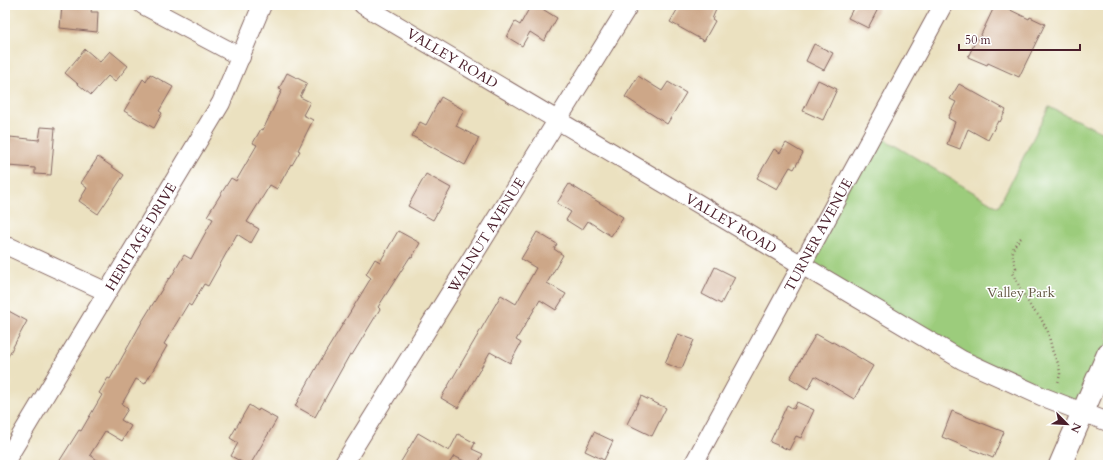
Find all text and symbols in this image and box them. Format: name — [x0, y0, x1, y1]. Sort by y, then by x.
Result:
street label: VALLEY ROAD — [403, 24, 502, 93]
scale bar — [959, 26, 1080, 52]
text: 50 m — [965, 32, 992, 48]
street label: WALNUT AVENUE — [443, 173, 529, 297]
street label: TURNER AVENUE — [780, 174, 857, 295]
street label: HERITAGE DRIVE — [101, 179, 181, 294]
street label: VALLEY ROAD — [682, 189, 780, 258]
park label: Valley Park — [987, 283, 1055, 302]
north arrow — [1047, 404, 1087, 444]
text: N — [1067, 420, 1084, 436]

